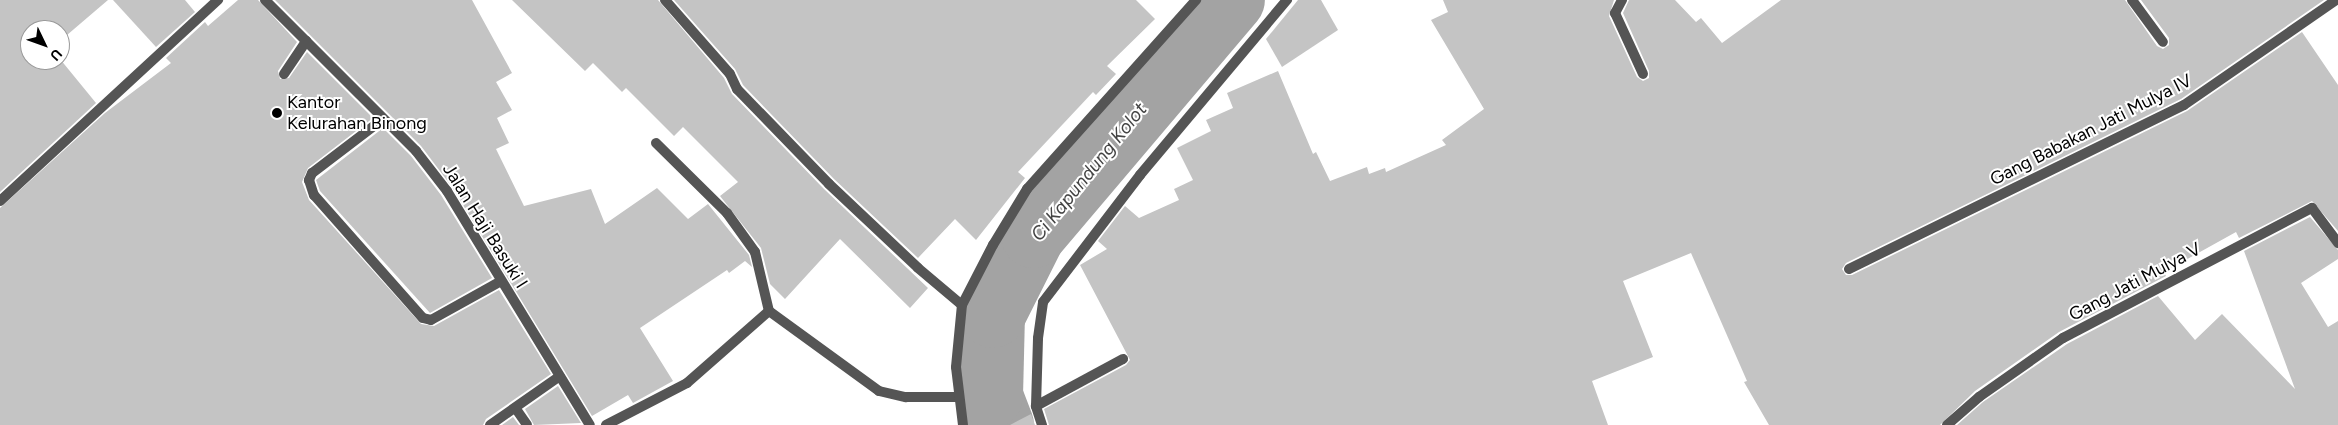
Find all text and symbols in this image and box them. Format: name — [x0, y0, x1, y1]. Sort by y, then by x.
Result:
north arrow — [20, 20, 70, 70]
text: U — [46, 45, 65, 64]
street label: Gang Babakan Jati Mulya IV — [1987, 70, 2195, 190]
place label: Kantor Kelurahan Binong — [287, 92, 427, 134]
water label: Ci Kapundung Kolot — [1026, 98, 1152, 246]
marker: Kantor Kelurahan Binong — [271, 107, 283, 119]
street label: Jalan Haji Basuki I — [438, 160, 532, 292]
street label: Gang Jati Mulya V — [2065, 238, 2205, 326]

